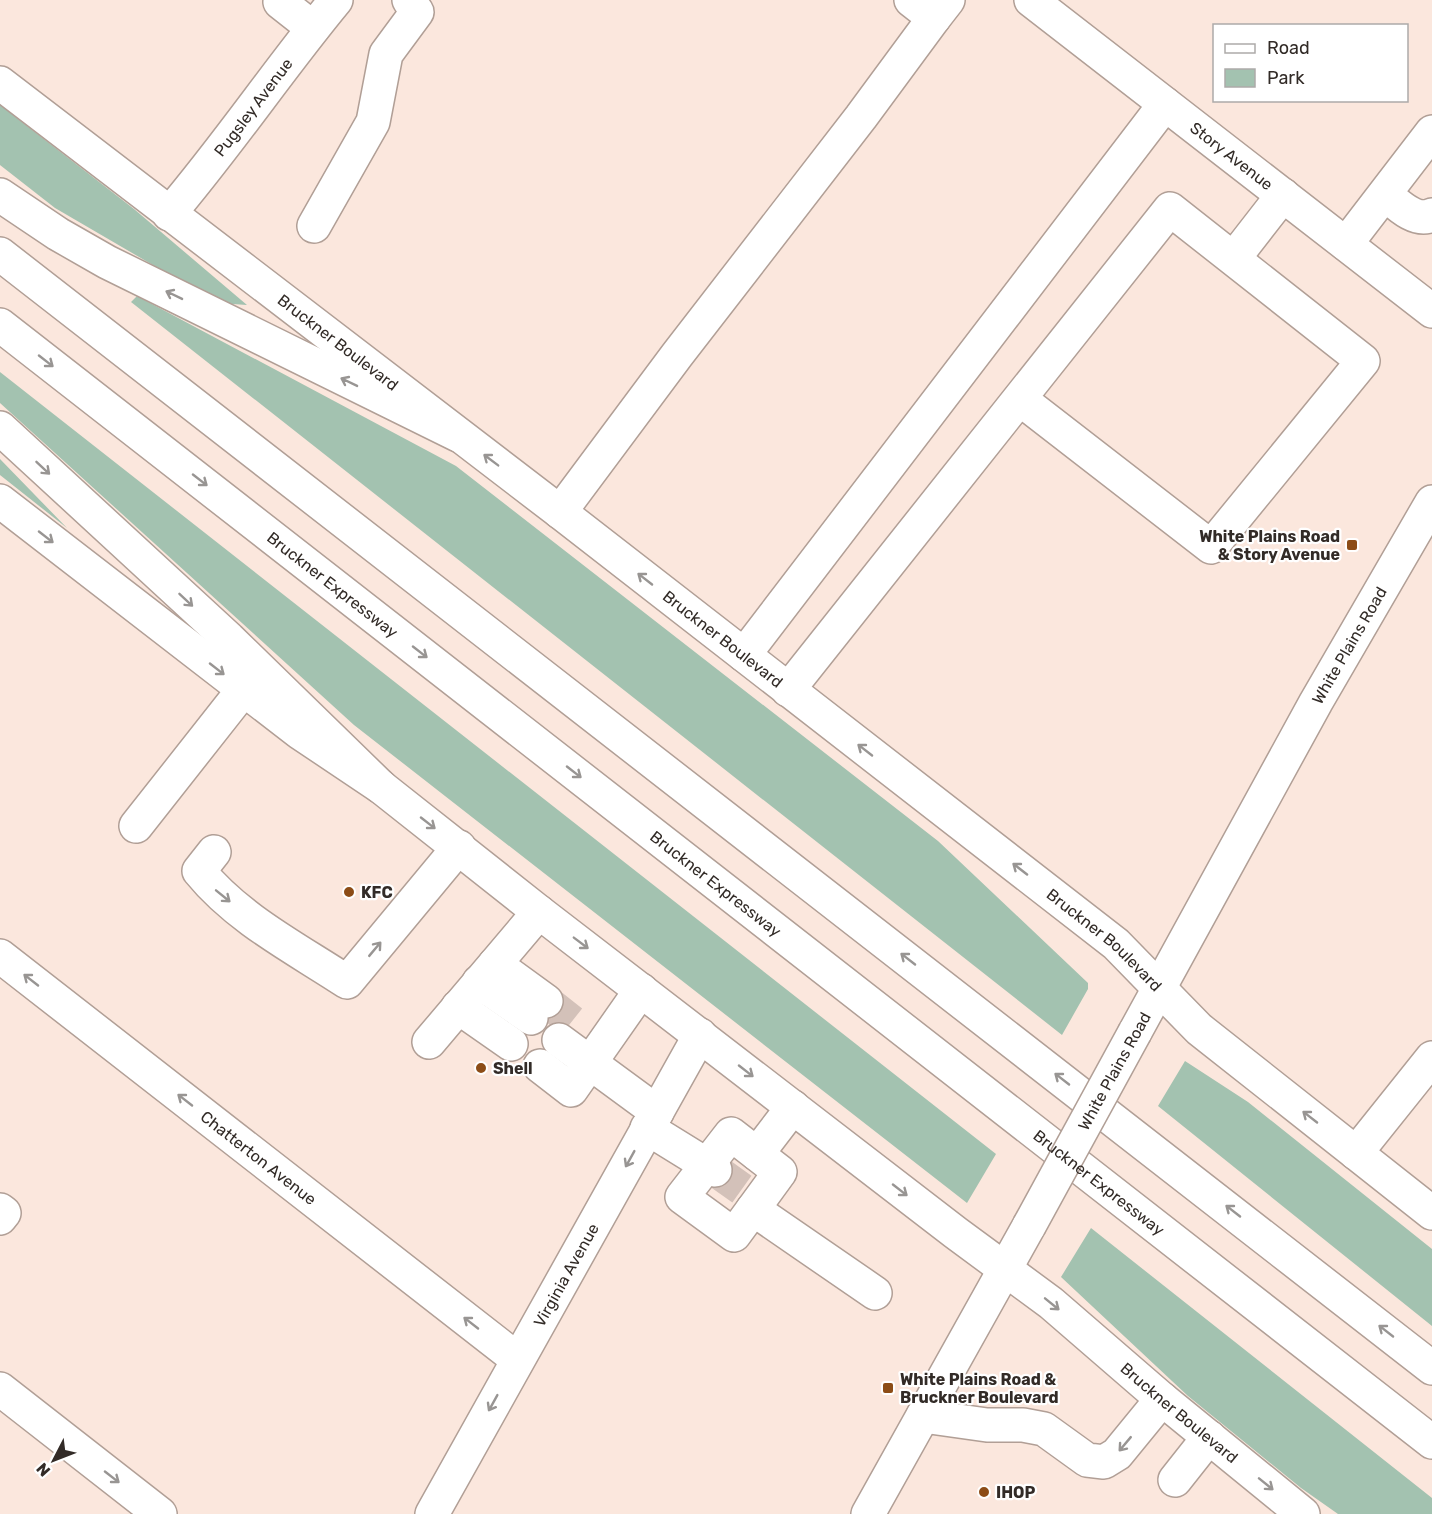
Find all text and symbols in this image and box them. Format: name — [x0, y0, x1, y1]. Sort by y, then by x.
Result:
legend — [1213, 24, 1408, 102]
text: Road — [1267, 37, 1310, 59]
street label: Pugsley Avenue — [210, 54, 297, 160]
text: Park — [1267, 67, 1305, 89]
street label: Story Avenue — [1186, 118, 1277, 194]
one-way arrow — [165, 289, 183, 301]
street label: Bruckner Boulevard — [274, 290, 402, 395]
one-way arrow — [38, 354, 54, 367]
one-way arrow — [340, 375, 358, 387]
one-way arrow — [483, 454, 499, 466]
one-way arrow — [35, 460, 50, 474]
one-way arrow — [192, 474, 208, 487]
place label: White Plains Road & Story Avenue — [1199, 527, 1340, 564]
street label: Bruckner Expressway — [263, 528, 402, 642]
one-way arrow — [38, 531, 54, 543]
marker: White Plains Road & Story Avenue — [1345, 538, 1359, 552]
one-way arrow — [638, 572, 654, 585]
street label: White Plains Road — [1308, 584, 1391, 707]
street label: Bruckner Boulevard — [659, 587, 787, 692]
one-way arrow — [179, 593, 194, 607]
one-way arrow — [412, 645, 428, 658]
one-way arrow — [209, 663, 225, 675]
one-way arrow — [858, 744, 874, 757]
one-way arrow — [566, 765, 582, 778]
one-way arrow — [419, 816, 435, 829]
street label: Bruckner Expressway — [646, 827, 785, 941]
one-way arrow — [1012, 863, 1028, 876]
place label: KFC — [361, 883, 393, 902]
marker: KFC — [342, 885, 356, 899]
street label: Bruckner Boulevard — [1043, 885, 1166, 995]
one-way arrow — [214, 890, 230, 903]
one-way arrow — [572, 937, 588, 950]
one-way arrow — [368, 942, 382, 957]
one-way arrow — [900, 953, 916, 966]
one-way arrow — [23, 974, 39, 987]
street label: White Plains Road — [1074, 1009, 1155, 1134]
place label: Shell — [493, 1059, 533, 1078]
marker: Shell — [474, 1061, 488, 1075]
one-way arrow — [738, 1065, 754, 1078]
one-way arrow — [1054, 1072, 1070, 1085]
one-way arrow — [177, 1094, 193, 1107]
street label: Chatterton Avenue — [197, 1107, 320, 1209]
one-way arrow — [1303, 1110, 1319, 1123]
street label: Bruckner Expressway — [1030, 1126, 1168, 1240]
one-way arrow — [624, 1150, 635, 1168]
one-way arrow — [892, 1184, 908, 1197]
one-way arrow — [1225, 1205, 1241, 1218]
street label: Virginia Avenue — [530, 1220, 603, 1330]
one-way arrow — [1044, 1298, 1060, 1311]
one-way arrow — [464, 1317, 480, 1330]
one-way arrow — [1378, 1325, 1394, 1338]
street label: Bruckner Boulevard — [1117, 1359, 1242, 1467]
place label: White Plains Road & Bruckner Boulevard — [900, 1370, 1059, 1407]
marker: White Plains Road & Bruckner Boulevard — [881, 1381, 895, 1395]
one-way arrow — [487, 1394, 499, 1411]
north arrow — [24, 1430, 84, 1490]
one-way arrow — [1118, 1436, 1132, 1451]
text: N — [32, 1459, 54, 1480]
one-way arrow — [104, 1470, 120, 1483]
one-way arrow — [1258, 1477, 1274, 1490]
place label: IHOP — [996, 1483, 1035, 1502]
marker: IHOP — [977, 1485, 991, 1499]

